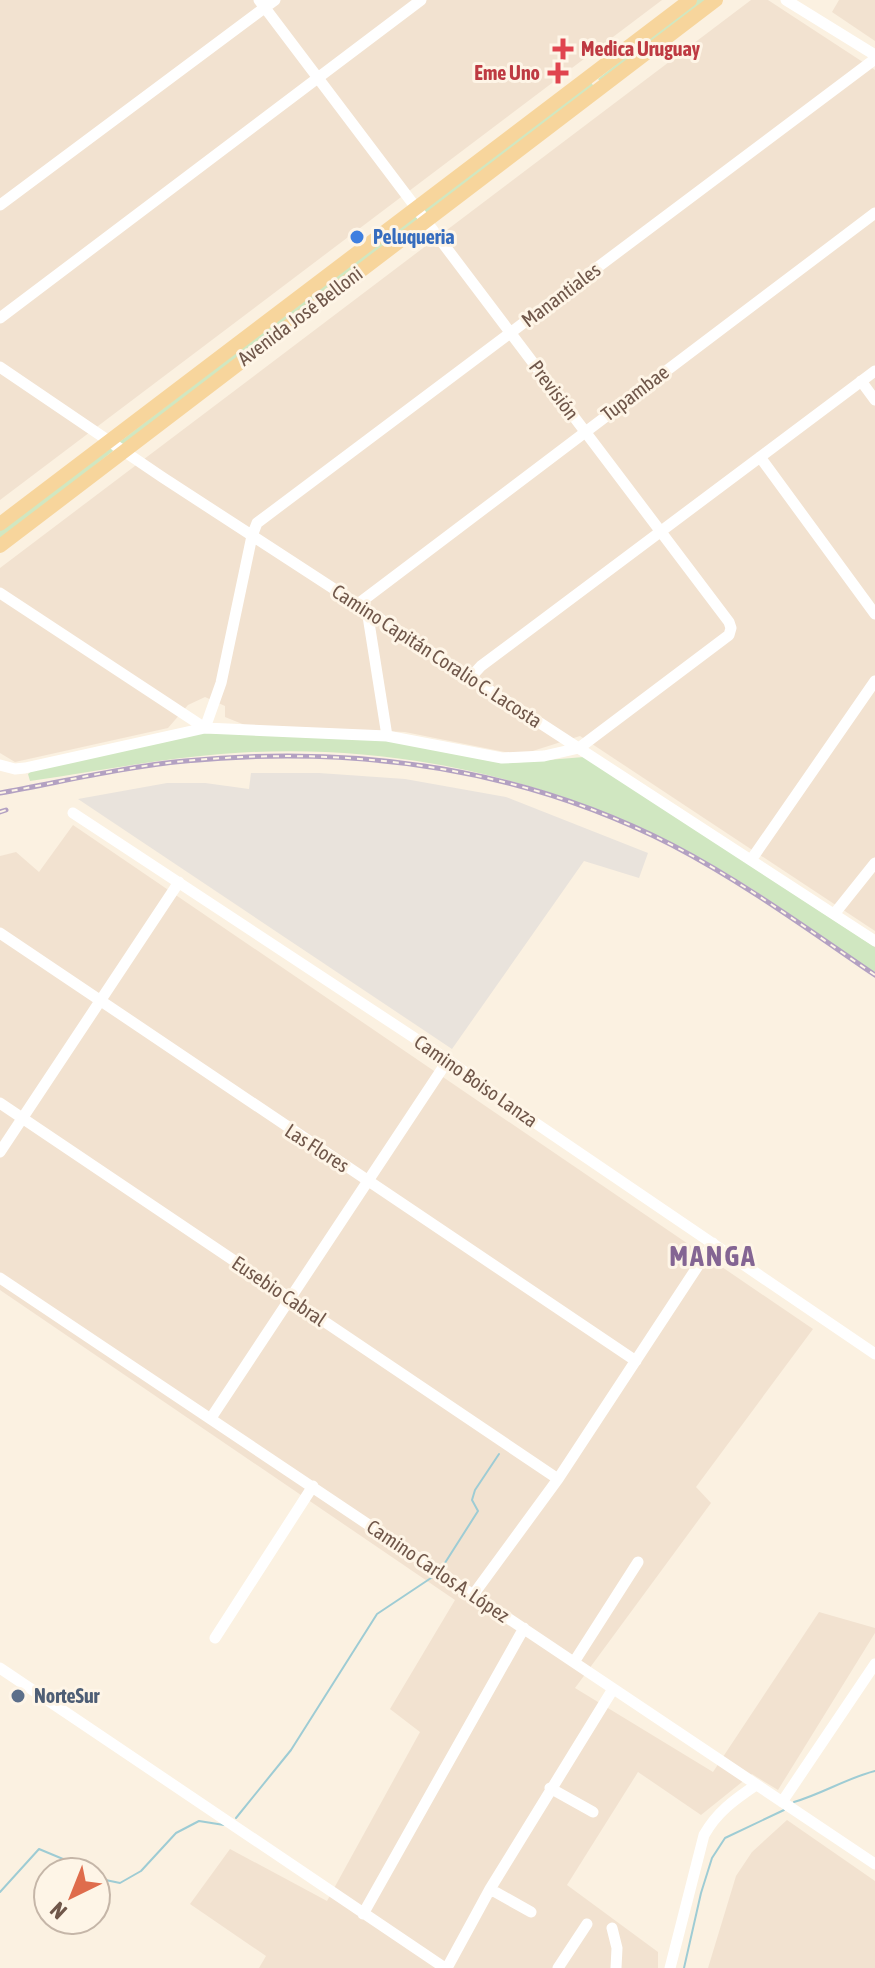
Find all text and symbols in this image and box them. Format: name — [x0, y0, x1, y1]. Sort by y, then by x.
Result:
place label: Medica Uruguay — [581, 37, 701, 60]
marker: Medica Uruguay — [552, 38, 574, 60]
place label: Eme Uno — [474, 61, 540, 84]
marker: Eme Uno — [547, 62, 569, 84]
place label: Peluqueria — [373, 225, 455, 248]
marker: Peluqueria — [348, 228, 366, 246]
street label: Manantiales — [517, 258, 604, 332]
street label: Avenida José Belloni — [233, 261, 367, 370]
street label: Previsión — [525, 356, 584, 424]
street label: Tupambae — [596, 360, 673, 425]
street label: Camino Capitán Coralio C. Lacosta — [328, 579, 546, 732]
street label: Camino Boiso Lanza — [410, 1030, 542, 1132]
street label: Las Flores — [281, 1118, 353, 1177]
district label: MANGA — [669, 1240, 757, 1272]
street label: Eusebio Cabral — [228, 1251, 331, 1331]
street label: Camino Carlos A. López — [363, 1514, 514, 1627]
place label: NorteSur — [34, 1684, 101, 1707]
marker: NorteSur — [9, 1687, 27, 1705]
north arrow — [32, 1856, 112, 1936]
text: N — [45, 1897, 72, 1925]

